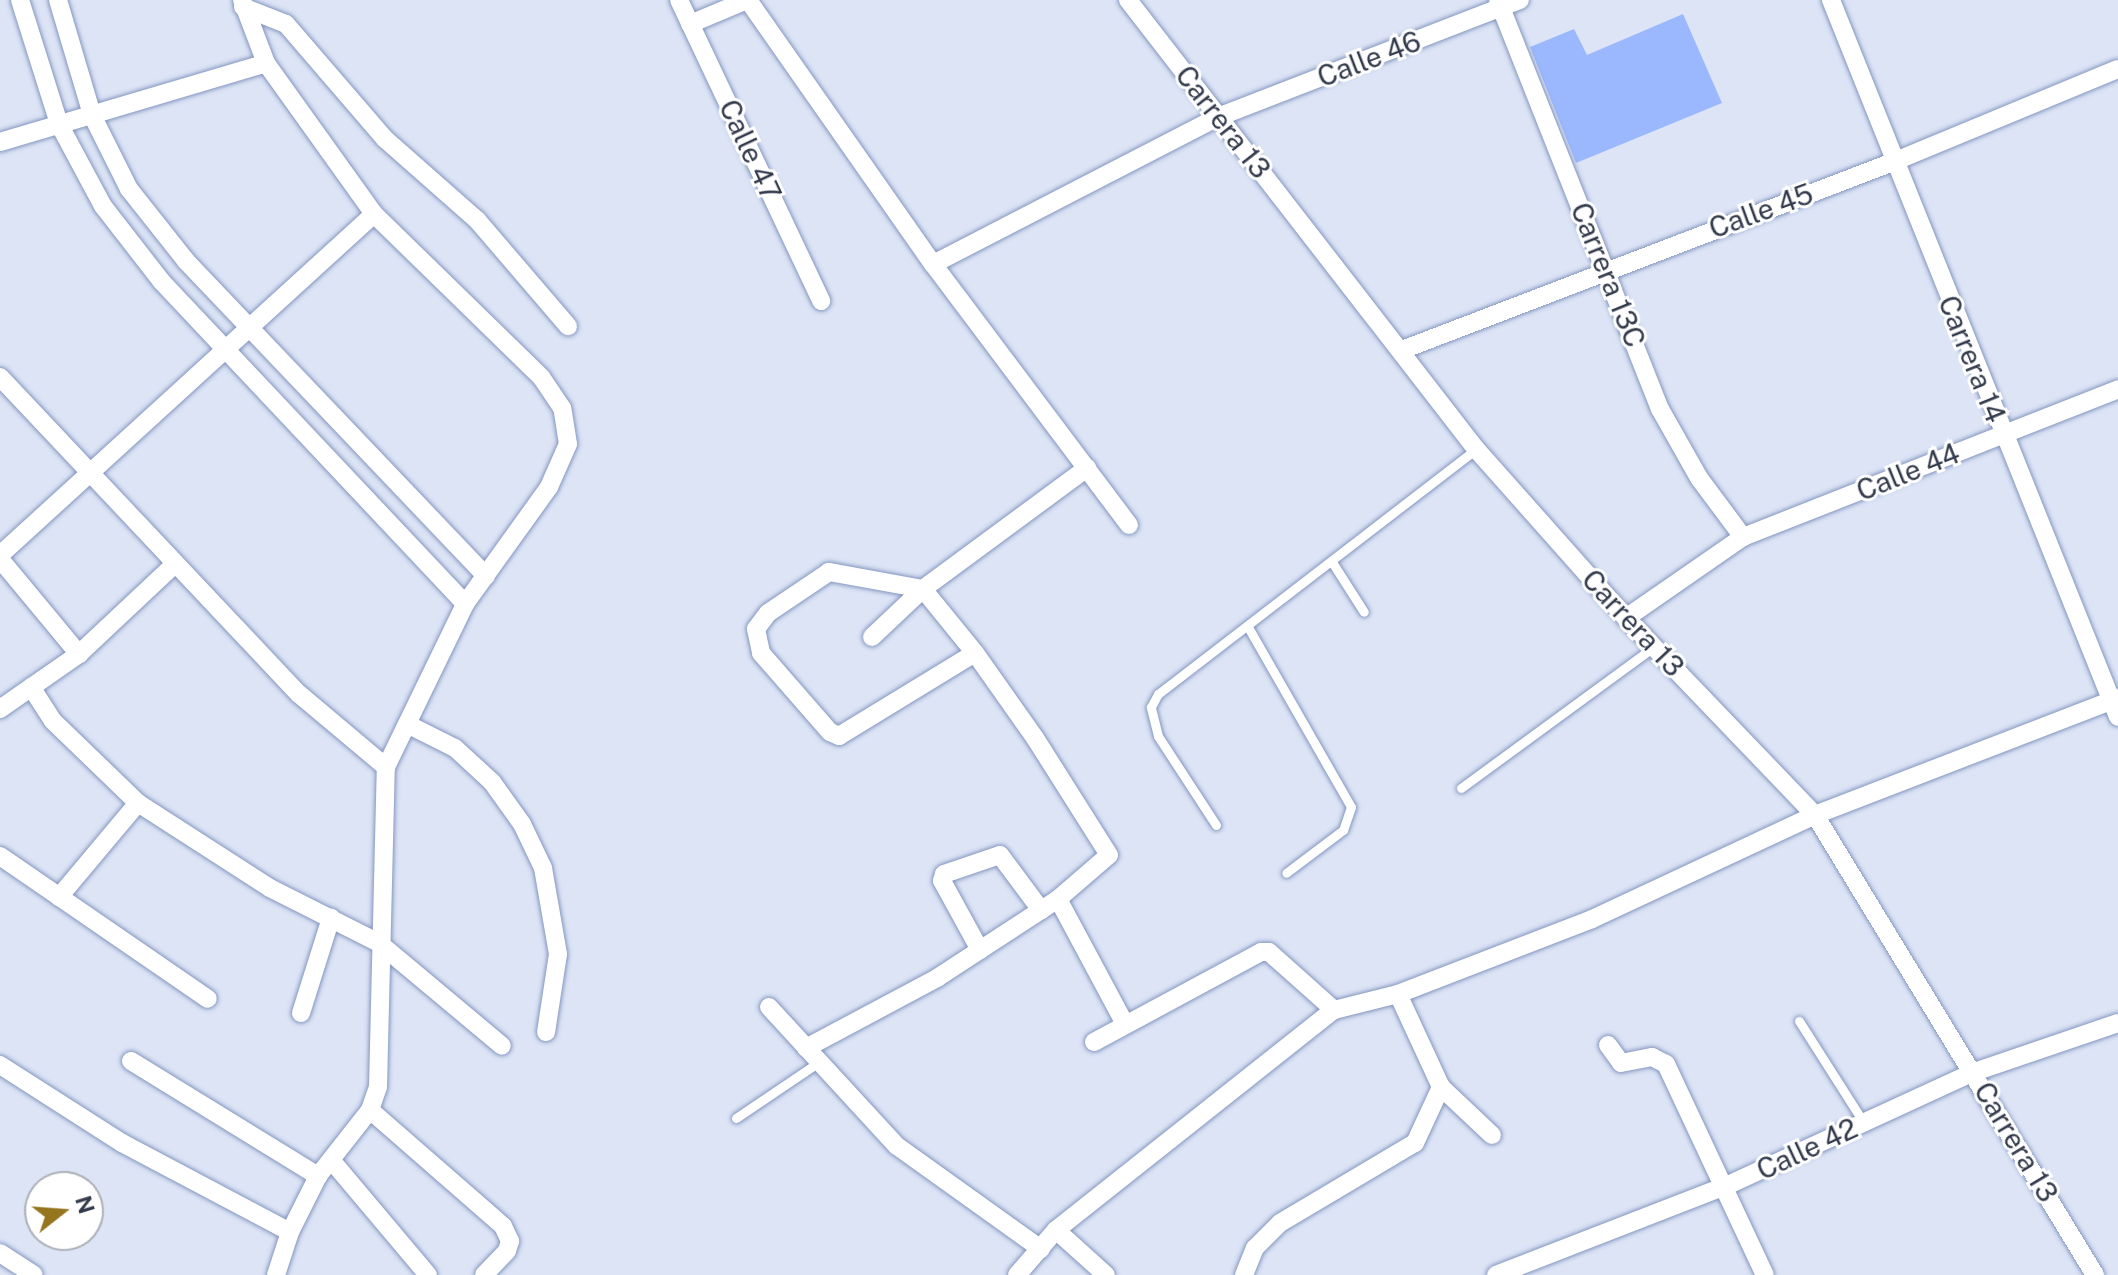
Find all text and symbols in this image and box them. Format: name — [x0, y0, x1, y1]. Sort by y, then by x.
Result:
street label: Calle 46 — [1313, 24, 1425, 94]
street label: Carrera 13 — [1169, 59, 1277, 185]
street label: Calle 47 — [712, 94, 788, 206]
street label: Calle 45 — [1704, 177, 1818, 245]
street label: Carrera 13C — [1564, 198, 1652, 352]
street label: Carrera 14 — [1931, 291, 2013, 427]
street label: Calle 44 — [1852, 436, 1964, 508]
street label: Carrera 13 — [1575, 563, 1691, 683]
street label: Carrera 13 — [1967, 1076, 2065, 1208]
street label: Calle 42 — [1751, 1111, 1863, 1187]
north arrow — [24, 1171, 104, 1251]
text: N — [70, 1193, 100, 1217]

